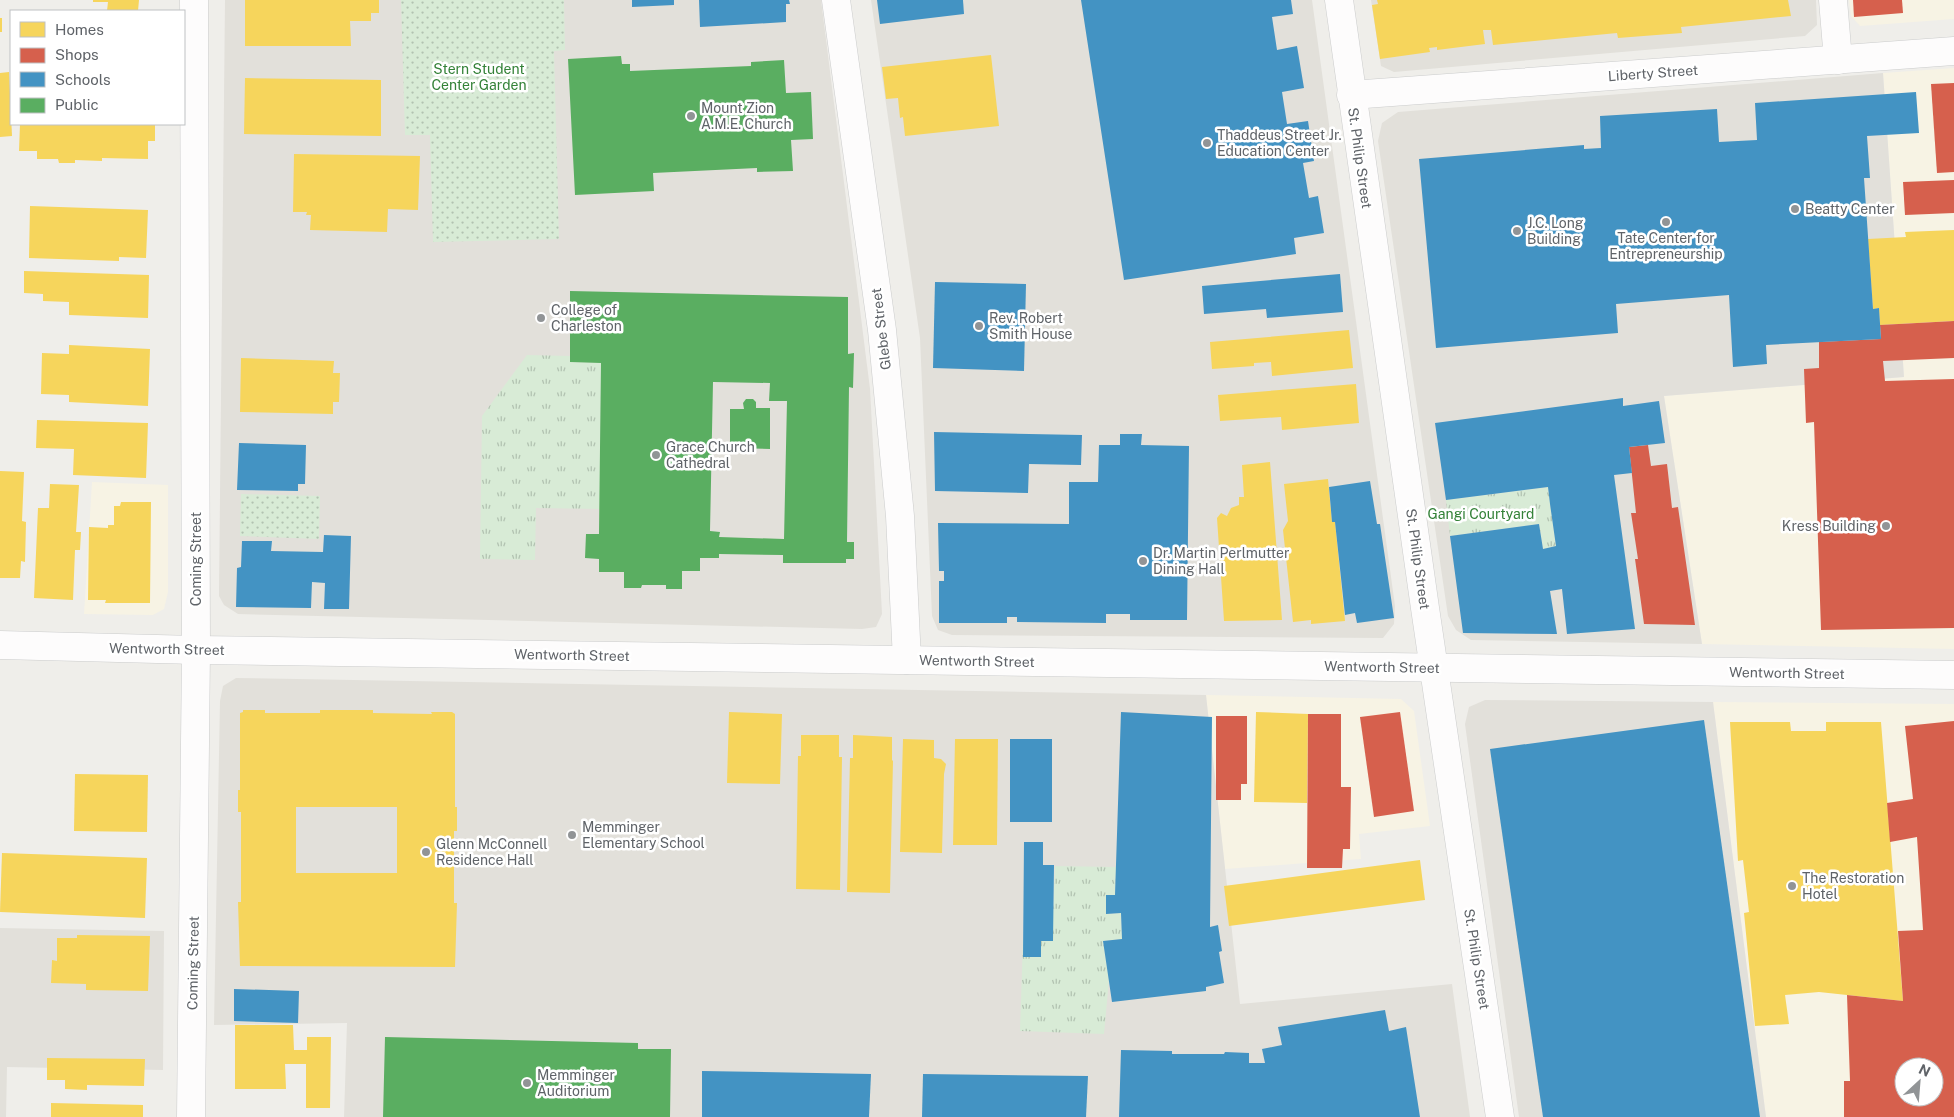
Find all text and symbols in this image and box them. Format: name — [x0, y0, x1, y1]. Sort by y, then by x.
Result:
legend — [10, 10, 185, 125]
text: Homes — [55, 21, 104, 38]
text: Shops — [55, 46, 99, 63]
park label: Stern Student Center Garden — [431, 61, 527, 93]
street label: Liberty Street — [1607, 62, 1699, 84]
text: Schools — [55, 71, 111, 88]
text: Public — [55, 96, 99, 113]
place label: Mount Zion A.M.E. Church — [701, 100, 791, 132]
street label: St. Philip Street — [1345, 106, 1375, 210]
marker: Mount Zion A.M.E. Church — [685, 110, 697, 122]
place label: Thaddeus Street Jr. Education Center — [1217, 127, 1342, 159]
marker: Thaddeus Street Jr. Education Center — [1201, 137, 1213, 149]
place label: Beatty Center — [1805, 201, 1895, 217]
marker: Beatty Center — [1789, 203, 1801, 215]
place label: J.C. Long Building — [1527, 215, 1584, 247]
marker: Tate Center for Entrepreneurship — [1660, 216, 1672, 228]
marker: J.C. Long Building — [1511, 225, 1523, 237]
place label: Tate Center for Entrepreneurship — [1609, 230, 1723, 262]
street label: Glebe Street — [868, 287, 894, 371]
place label: College of Charleston — [551, 302, 622, 334]
place label: Rev. Robert Smith House — [989, 310, 1073, 342]
marker: College of Charleston — [535, 312, 547, 324]
marker: Rev. Robert Smith House — [973, 320, 985, 332]
place label: Grace Church Cathedral — [666, 439, 755, 471]
marker: Grace Church Cathedral — [650, 449, 662, 461]
park label: Gangi Courtyard — [1428, 506, 1534, 522]
street label: St. Philip Street — [1403, 507, 1433, 611]
street label: Coming Street — [188, 512, 204, 606]
place label: Kress Building — [1782, 518, 1876, 534]
marker: Kress Building — [1880, 520, 1892, 532]
place label: Dr. Martin Perlmutter Dining Hall — [1153, 545, 1290, 577]
marker: Dr. Martin Perlmutter Dining Hall — [1137, 555, 1149, 567]
street label: Wentworth Street — [109, 640, 225, 658]
street label: Wentworth Street — [514, 646, 630, 664]
street label: Wentworth Street — [919, 652, 1035, 670]
street label: Wentworth Street — [1324, 658, 1440, 676]
street label: Wentworth Street — [1729, 664, 1845, 682]
place label: Memminger Elementary School — [582, 819, 705, 851]
marker: Memminger Elementary School — [566, 829, 578, 841]
place label: Glenn McConnell Residence Hall — [436, 836, 547, 868]
marker: Glenn McConnell Residence Hall — [420, 846, 432, 858]
place label: The Restoration Hotel — [1802, 870, 1904, 902]
marker: The Restoration Hotel — [1786, 880, 1798, 892]
street label: St. Philip Street — [1461, 907, 1493, 1011]
street label: Coming Street — [184, 916, 202, 1010]
north arrow — [1894, 1057, 1944, 1107]
text: N — [1916, 1061, 1933, 1080]
place label: Memminger Auditorium — [537, 1067, 615, 1099]
marker: Memminger Auditorium — [521, 1077, 533, 1089]

